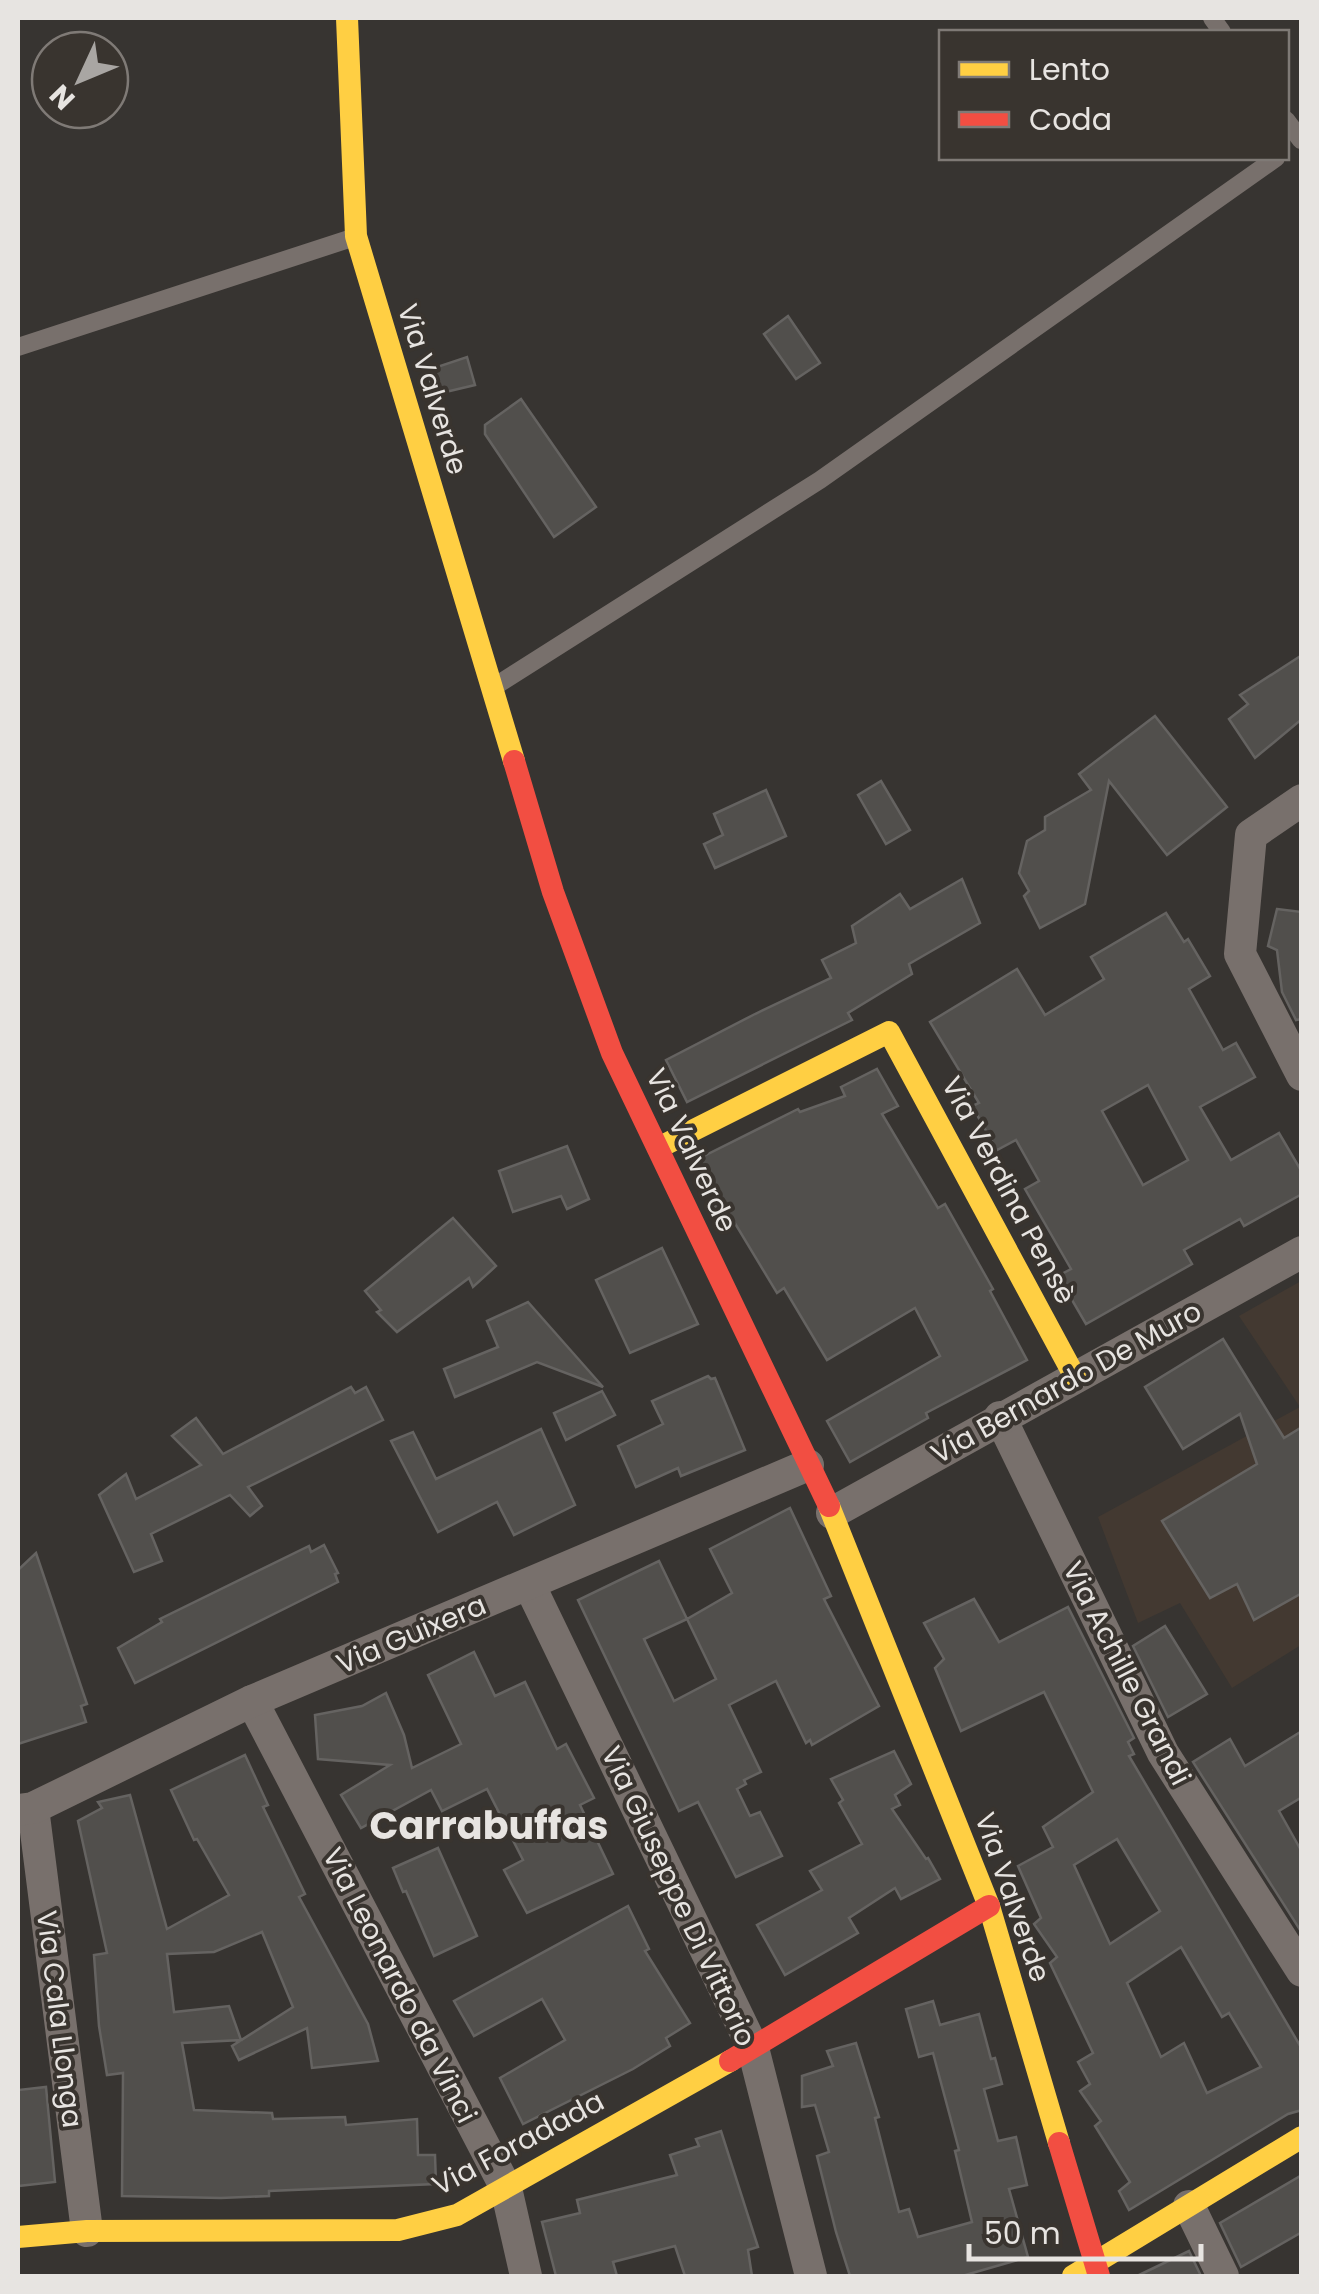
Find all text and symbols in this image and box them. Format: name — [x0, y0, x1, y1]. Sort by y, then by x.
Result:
north arrow — [30, 30, 130, 130]
legend — [939, 30, 1289, 160]
text: Lento — [1029, 48, 1110, 91]
text: N — [41, 76, 84, 118]
text: Coda — [1029, 98, 1112, 141]
street label: Via Valverde — [388, 299, 477, 479]
street label: Via Valverde — [637, 1062, 747, 1239]
street label: Via Verdina Pensè — [932, 1070, 1085, 1311]
street label: Via Bernardo De Muro — [924, 1292, 1209, 1473]
street label: Via Achille Grandi — [1053, 1555, 1200, 1792]
street label: Via Guixera — [330, 1585, 492, 1683]
street label: Via Giuseppe Di Vittorio — [592, 1740, 765, 2053]
district label: Carrabuffas — [370, 1799, 608, 1852]
street label: Via Valverde — [965, 1807, 1060, 1987]
street label: Via Leonardo da Vinci — [313, 1841, 486, 2130]
street label: Via Cala Llonga — [27, 1908, 92, 2130]
street label: Via Foradada — [425, 2082, 611, 2205]
scale bar — [969, 2199, 1202, 2261]
text: 50 m — [984, 2212, 1061, 2255]

